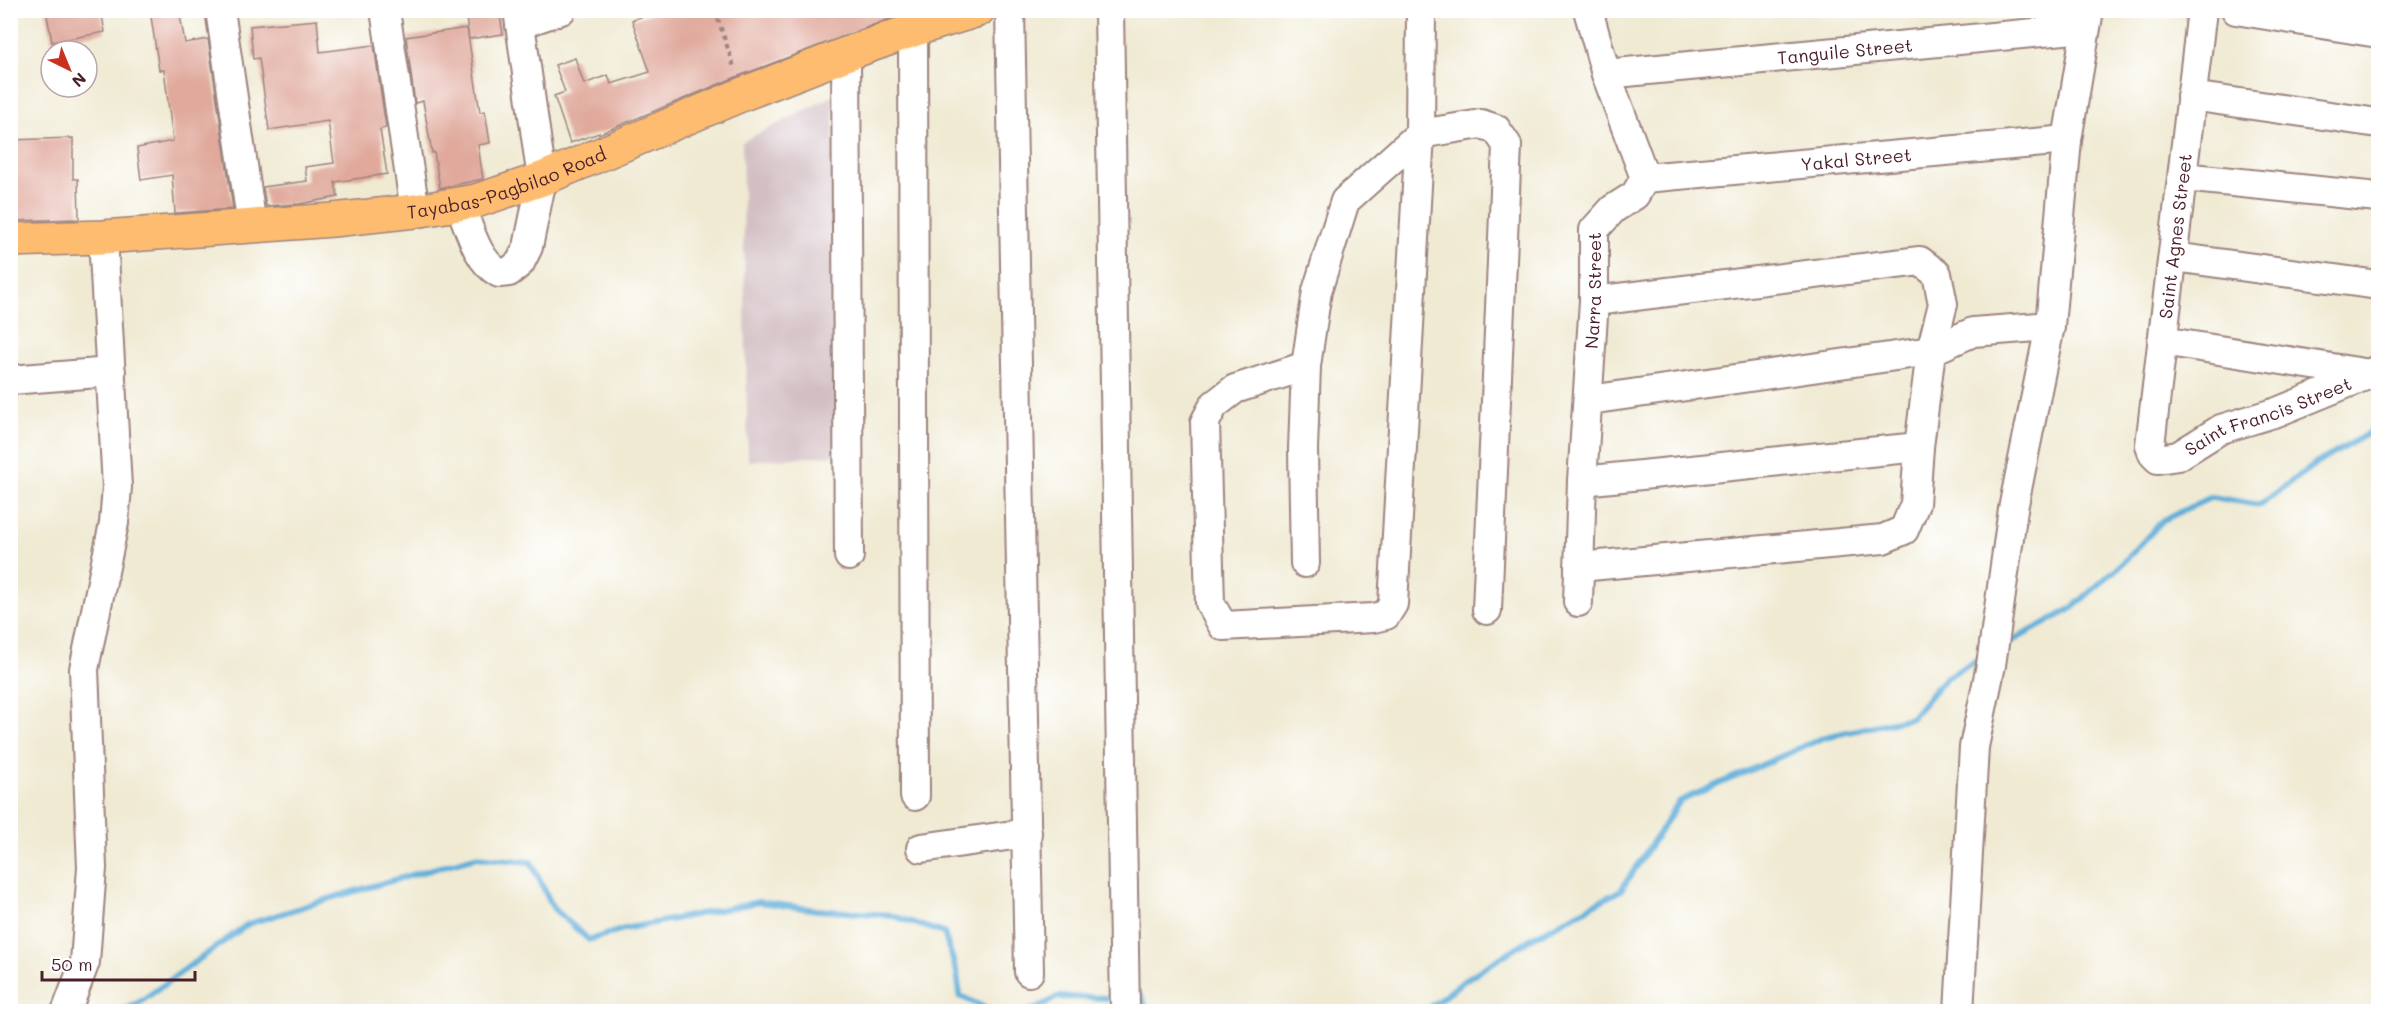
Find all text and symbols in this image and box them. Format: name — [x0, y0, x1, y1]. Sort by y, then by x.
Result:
street label: Tanguile Street — [1776, 33, 1914, 69]
north arrow — [39, 39, 99, 99]
text: N — [68, 69, 91, 92]
street label: Tayabas-Pagbilao Road — [406, 141, 610, 224]
street label: Yakal Street — [1800, 142, 1913, 176]
street label: Saint Agnes Street — [2153, 152, 2197, 320]
street label: Narra Street — [1579, 232, 1606, 350]
street label: Saint Francis Street — [2180, 371, 2355, 461]
scale bar — [42, 944, 195, 982]
text: 50 m — [51, 952, 93, 976]

